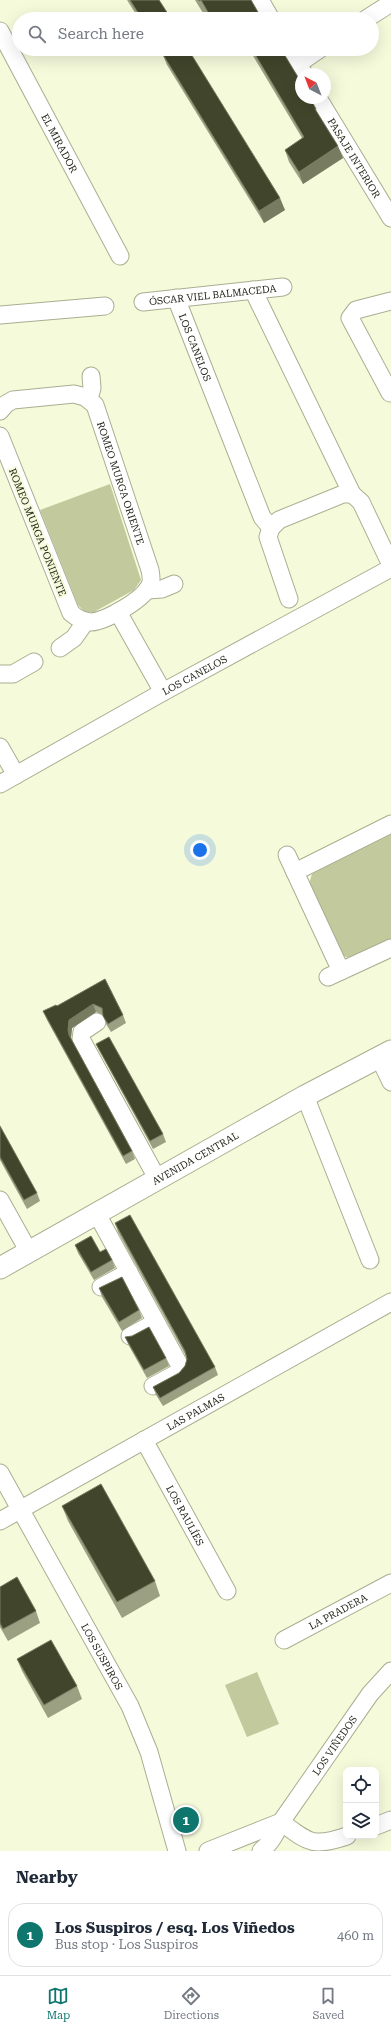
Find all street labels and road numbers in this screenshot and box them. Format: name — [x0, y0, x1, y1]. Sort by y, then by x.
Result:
street label: EL MIRADOR — [39, 112, 80, 175]
street label: PASAJE INTERIOR — [325, 116, 382, 200]
street label: ÓSCAR VIEL BALMACEDA — [148, 283, 277, 307]
street label: LOS CANELOS — [177, 312, 213, 383]
street label: ROMEO MURGA ORIENTE — [95, 420, 146, 546]
street label: ROMEO MURGA PONIENTE — [7, 467, 68, 598]
street label: LOS CANELOS — [161, 653, 229, 697]
street label: AVENIDA CENTRAL — [150, 1130, 240, 1187]
street label: LAS PALMAS — [165, 1391, 226, 1433]
street label: LOS RAULÍES — [164, 1483, 206, 1548]
street label: LA PRADERA — [307, 1592, 369, 1632]
street label: LOS SUSPIROS — [79, 1622, 125, 1692]
street label: LOS VIÑEDOS — [310, 1714, 359, 1777]

